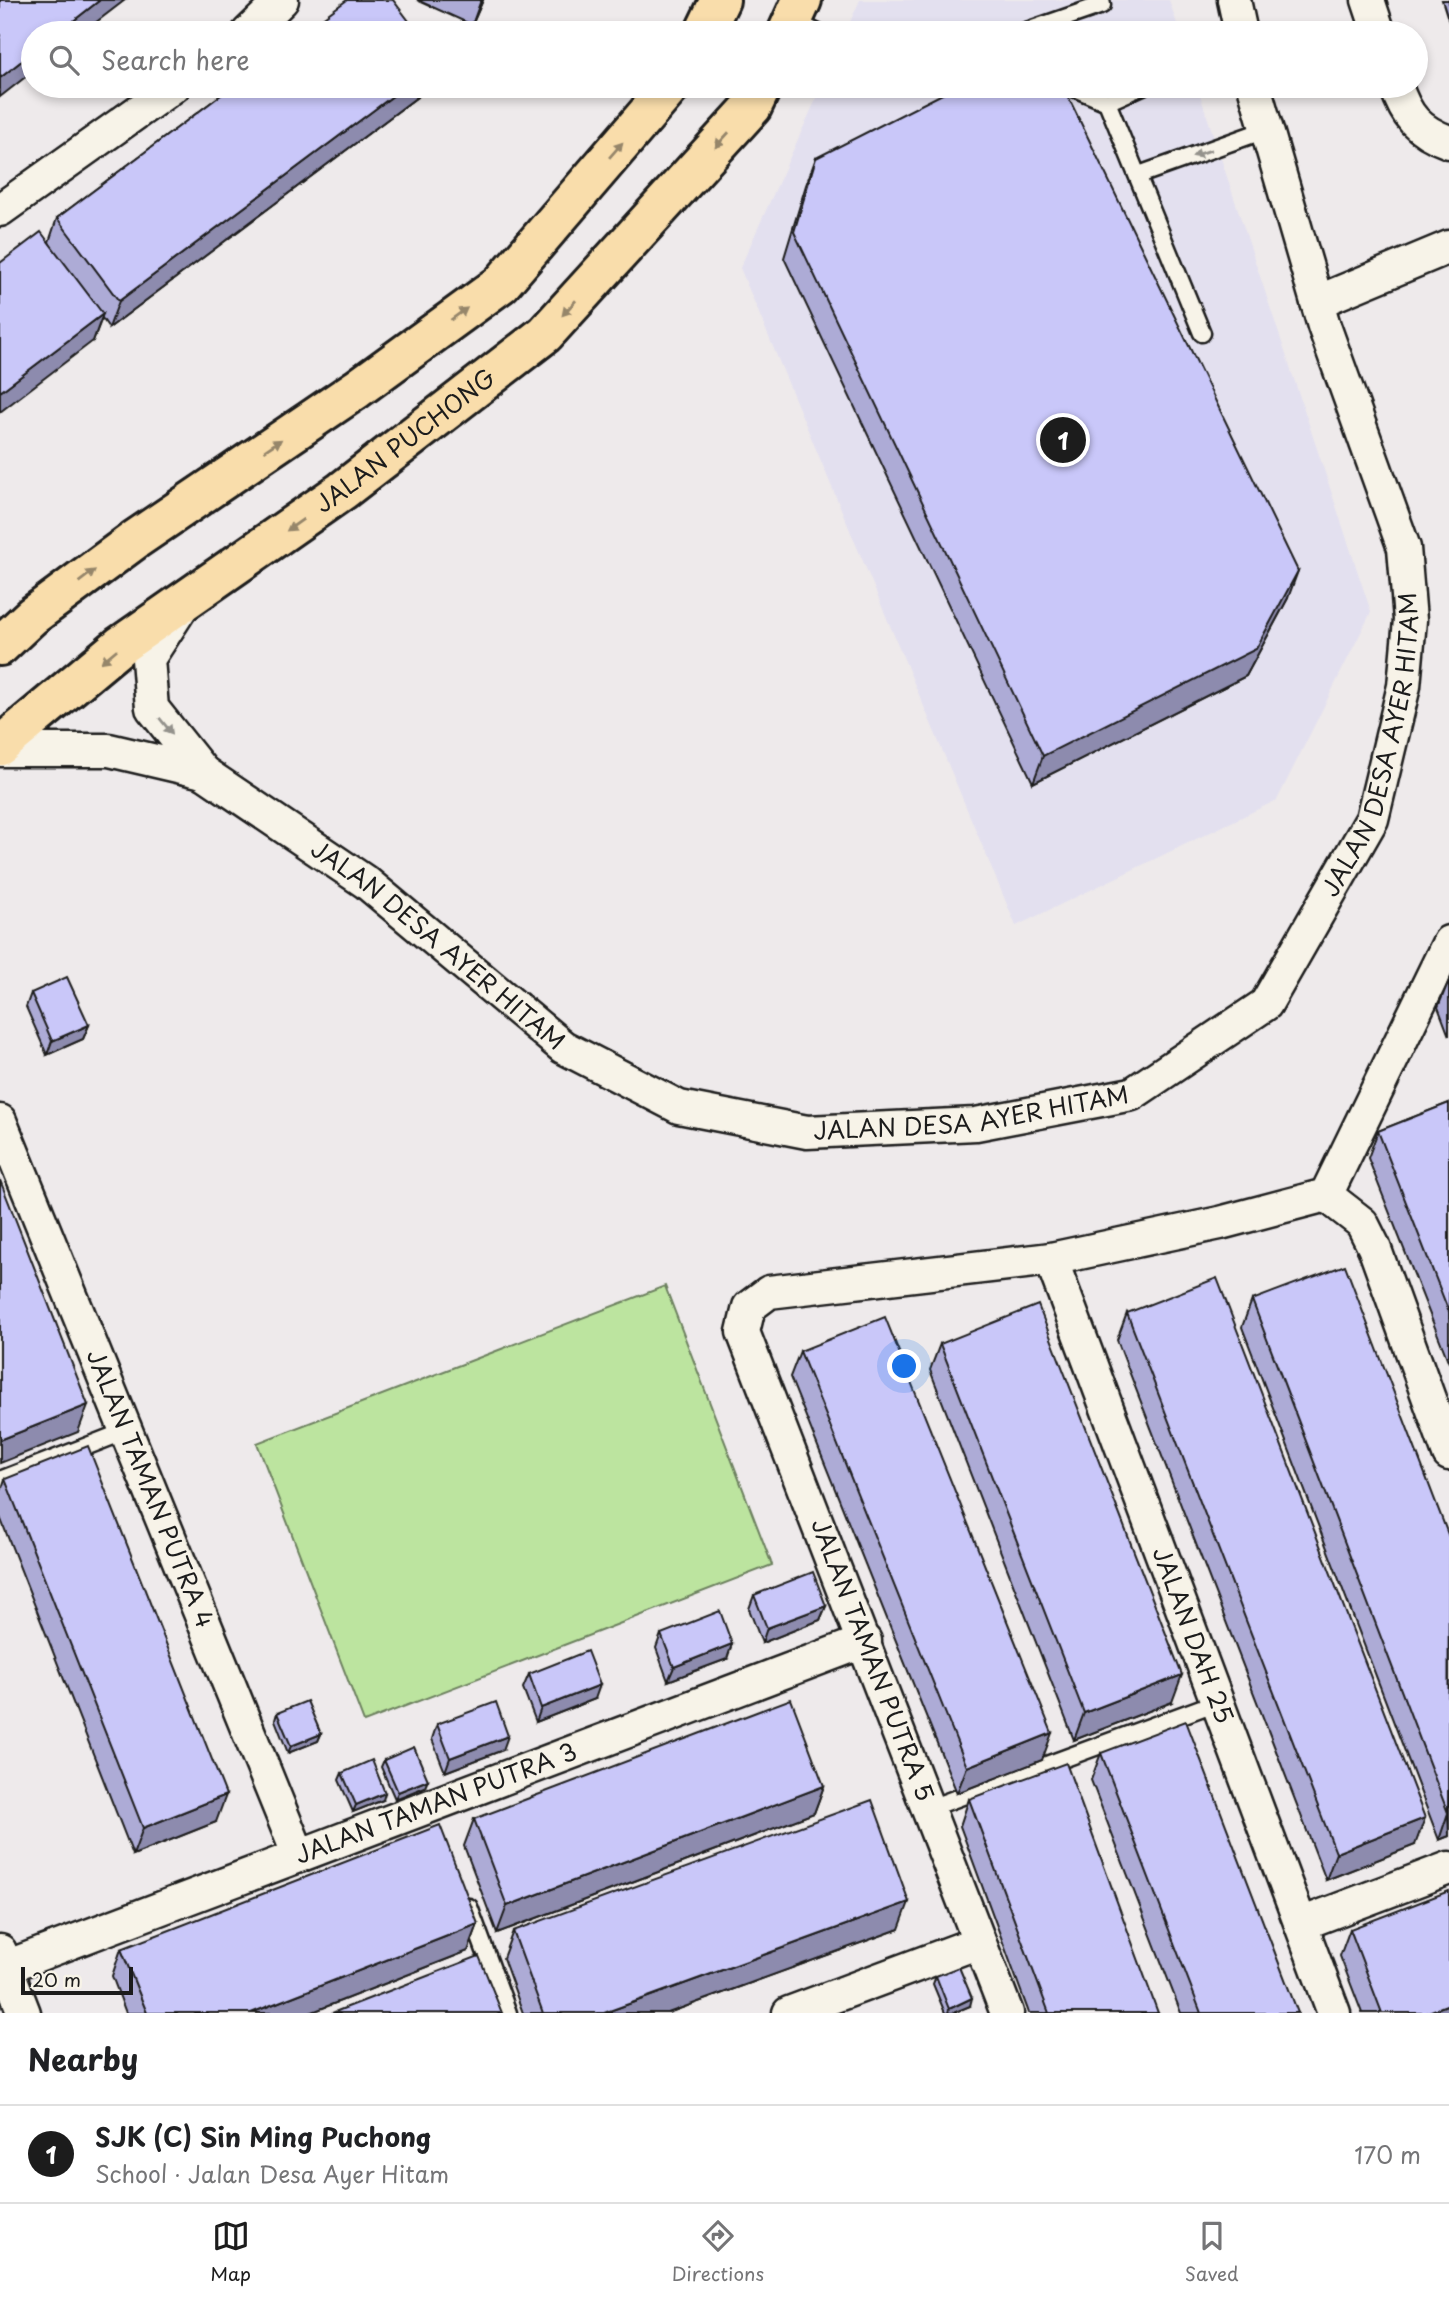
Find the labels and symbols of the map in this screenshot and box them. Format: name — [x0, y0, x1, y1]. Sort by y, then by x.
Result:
one-way arrow — [715, 131, 731, 148]
one-way arrow — [608, 142, 623, 159]
one-way arrow — [1191, 147, 1212, 158]
one-way arrow — [561, 299, 577, 317]
one-way arrow — [450, 307, 469, 321]
street label: JALAN PUCHONG — [307, 358, 503, 521]
pin: 1 — [1040, 414, 1086, 466]
one-way arrow — [264, 439, 283, 452]
one-way arrow — [286, 517, 304, 531]
one-way arrow — [78, 569, 96, 583]
street label: JALAN DESA AYER HITAM — [1311, 591, 1426, 903]
one-way arrow — [100, 648, 118, 663]
one-way arrow — [159, 716, 174, 734]
street label: JALAN DESA AYER HITAM — [304, 830, 574, 1058]
street label: JALAN DESA AYER HITAM — [813, 1075, 1131, 1148]
street label: JALAN TAMAN PUTRA 4 — [79, 1343, 224, 1633]
your location — [887, 1349, 921, 1383]
street label: JALAN TAMAN PUTRA 5 — [803, 1513, 944, 1806]
street label: JALAN DAH 25 — [1145, 1541, 1244, 1728]
street label: JALAN TAMAN PUTRA 3 — [289, 1732, 581, 1872]
scale bar — [21, 1964, 133, 1996]

